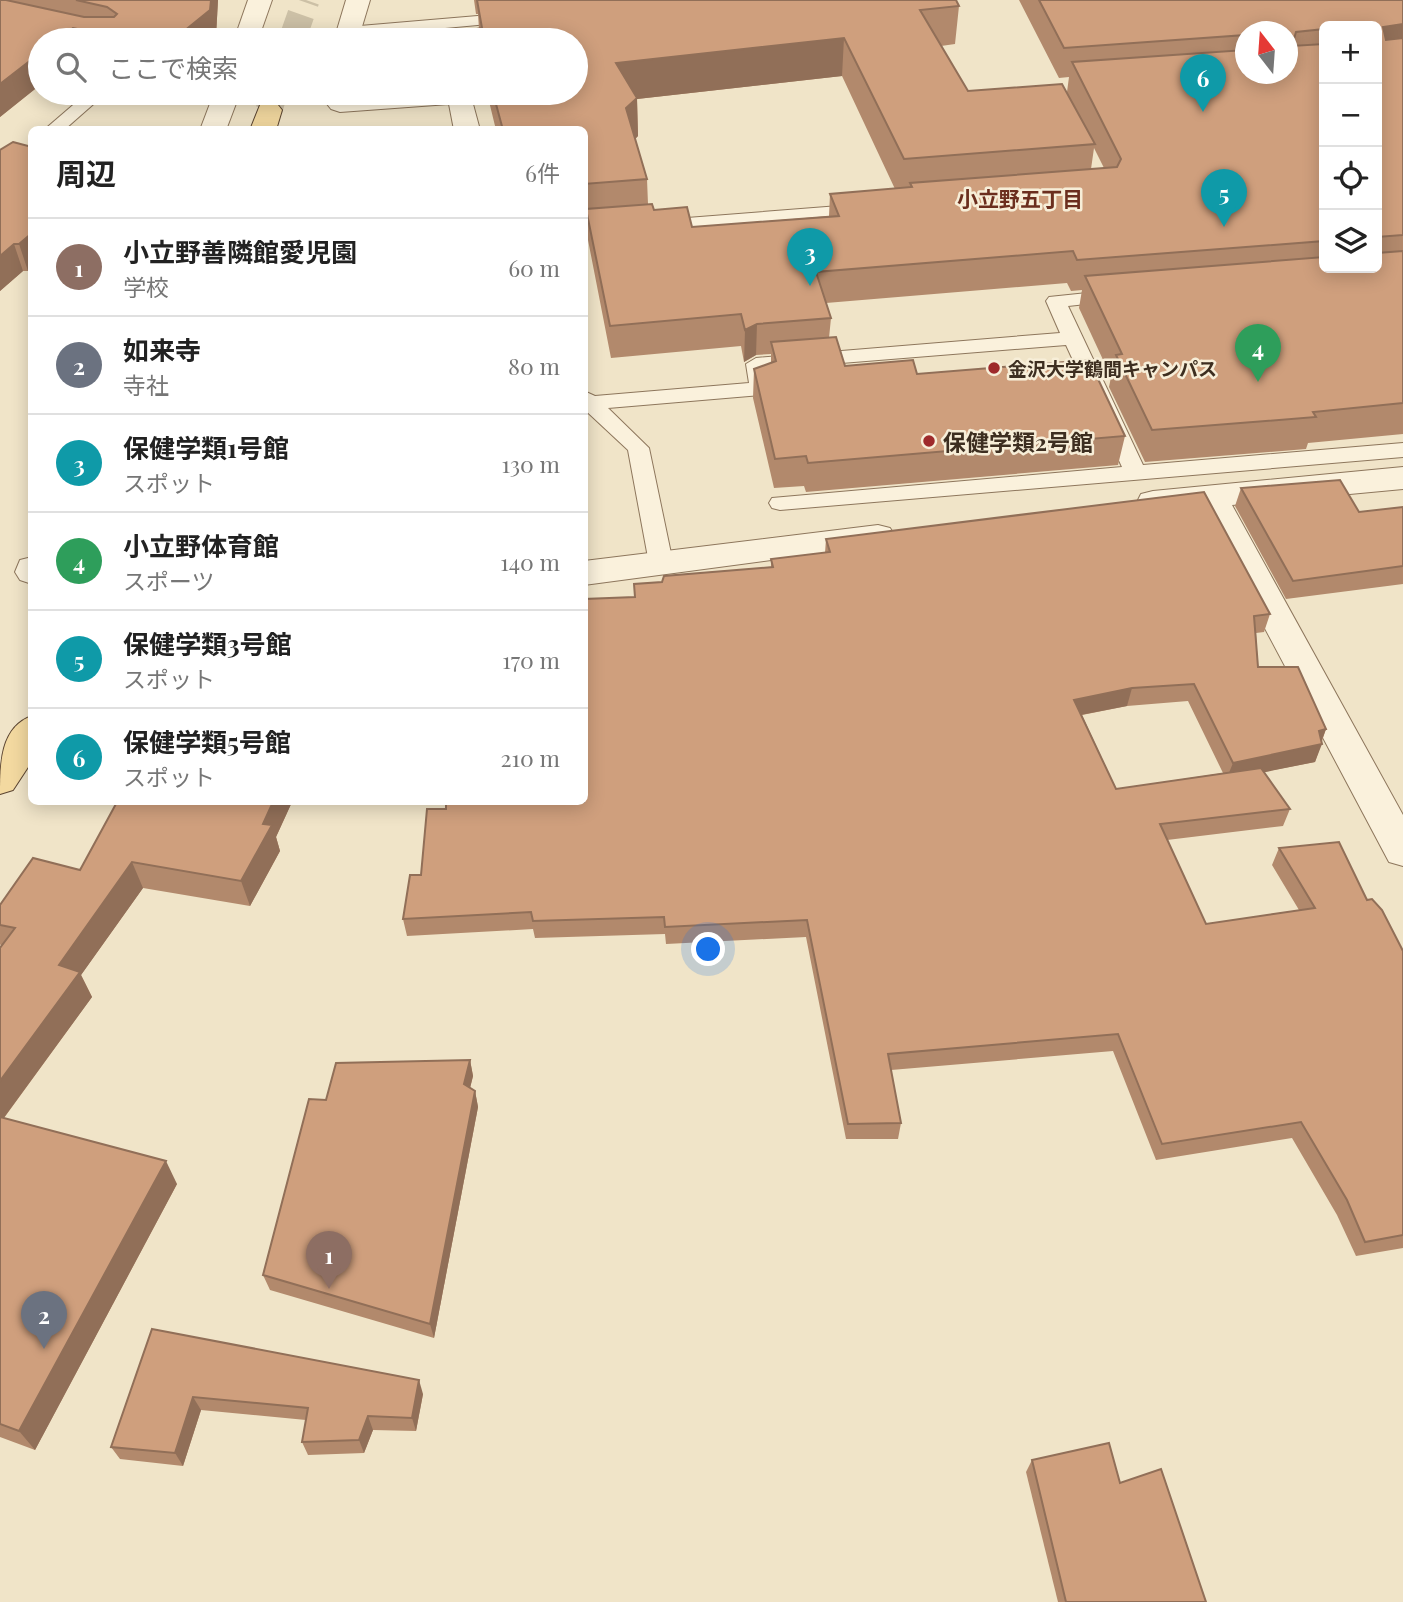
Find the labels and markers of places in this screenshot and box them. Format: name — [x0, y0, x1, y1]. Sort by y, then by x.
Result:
pin: 6 — [1180, 54, 1226, 112]
pin: 5 — [1201, 169, 1247, 227]
pin: 3 — [787, 228, 833, 286]
pin: 4 — [1235, 324, 1281, 382]
place label: 金沢大学鶴間キャンパス — [1008, 355, 1217, 381]
marker: 金沢大学鶴間キャンパス — [986, 360, 1002, 376]
place label: 保健学類2号館 — [943, 426, 1093, 457]
marker: 保健学類2号館 — [921, 433, 937, 449]
pin: 1 — [306, 1231, 352, 1289]
pin: 2 — [21, 1291, 67, 1349]

